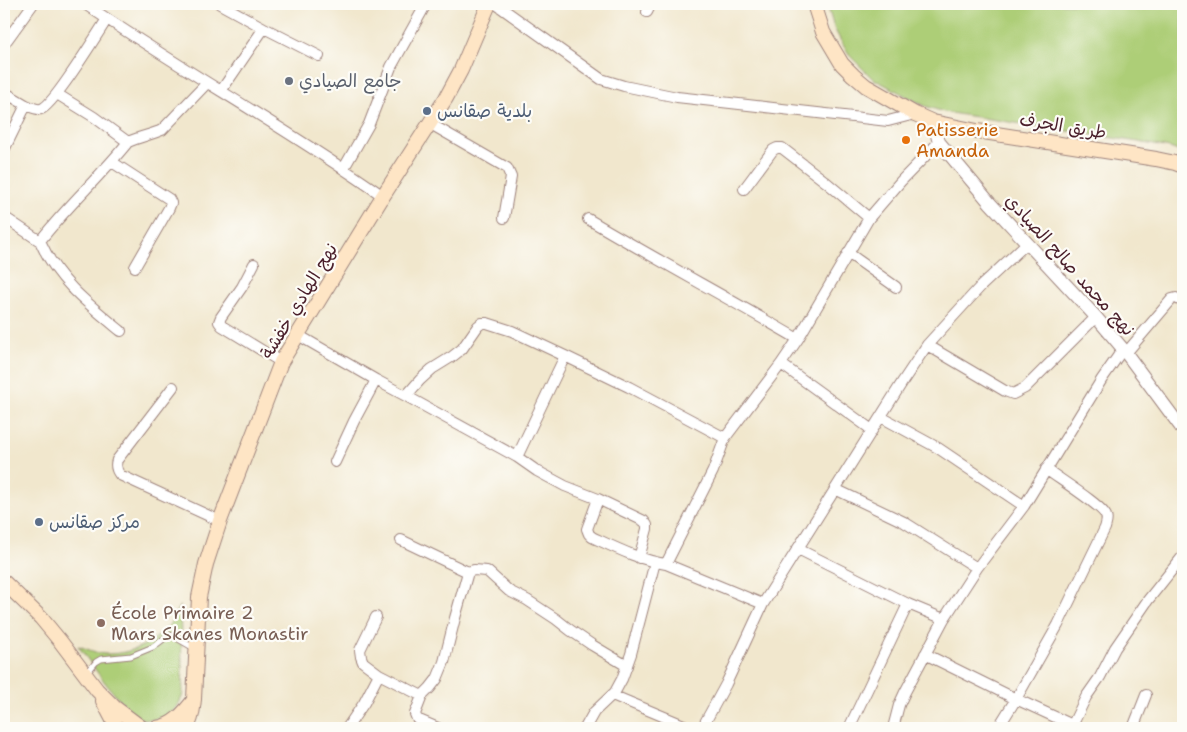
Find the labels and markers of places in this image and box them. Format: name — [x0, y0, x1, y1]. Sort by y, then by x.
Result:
place label: جامع الصيادي — [299, 69, 402, 94]
marker: جامع الصيادي — [283, 75, 295, 87]
place label: بلدية صقانس — [437, 99, 532, 123]
marker: بلدية صقانس — [421, 105, 433, 117]
place label: Patisserie Amanda — [916, 118, 999, 163]
marker: Patisserie Amanda — [900, 134, 912, 146]
place label: مركز صقانس — [49, 510, 140, 534]
marker: مركز صقانس — [33, 516, 45, 528]
place label: École Primaire 2 Mars Skanes Monastir — [111, 601, 308, 646]
marker: École Primaire 2 Mars Skanes Monastir — [95, 617, 107, 629]

